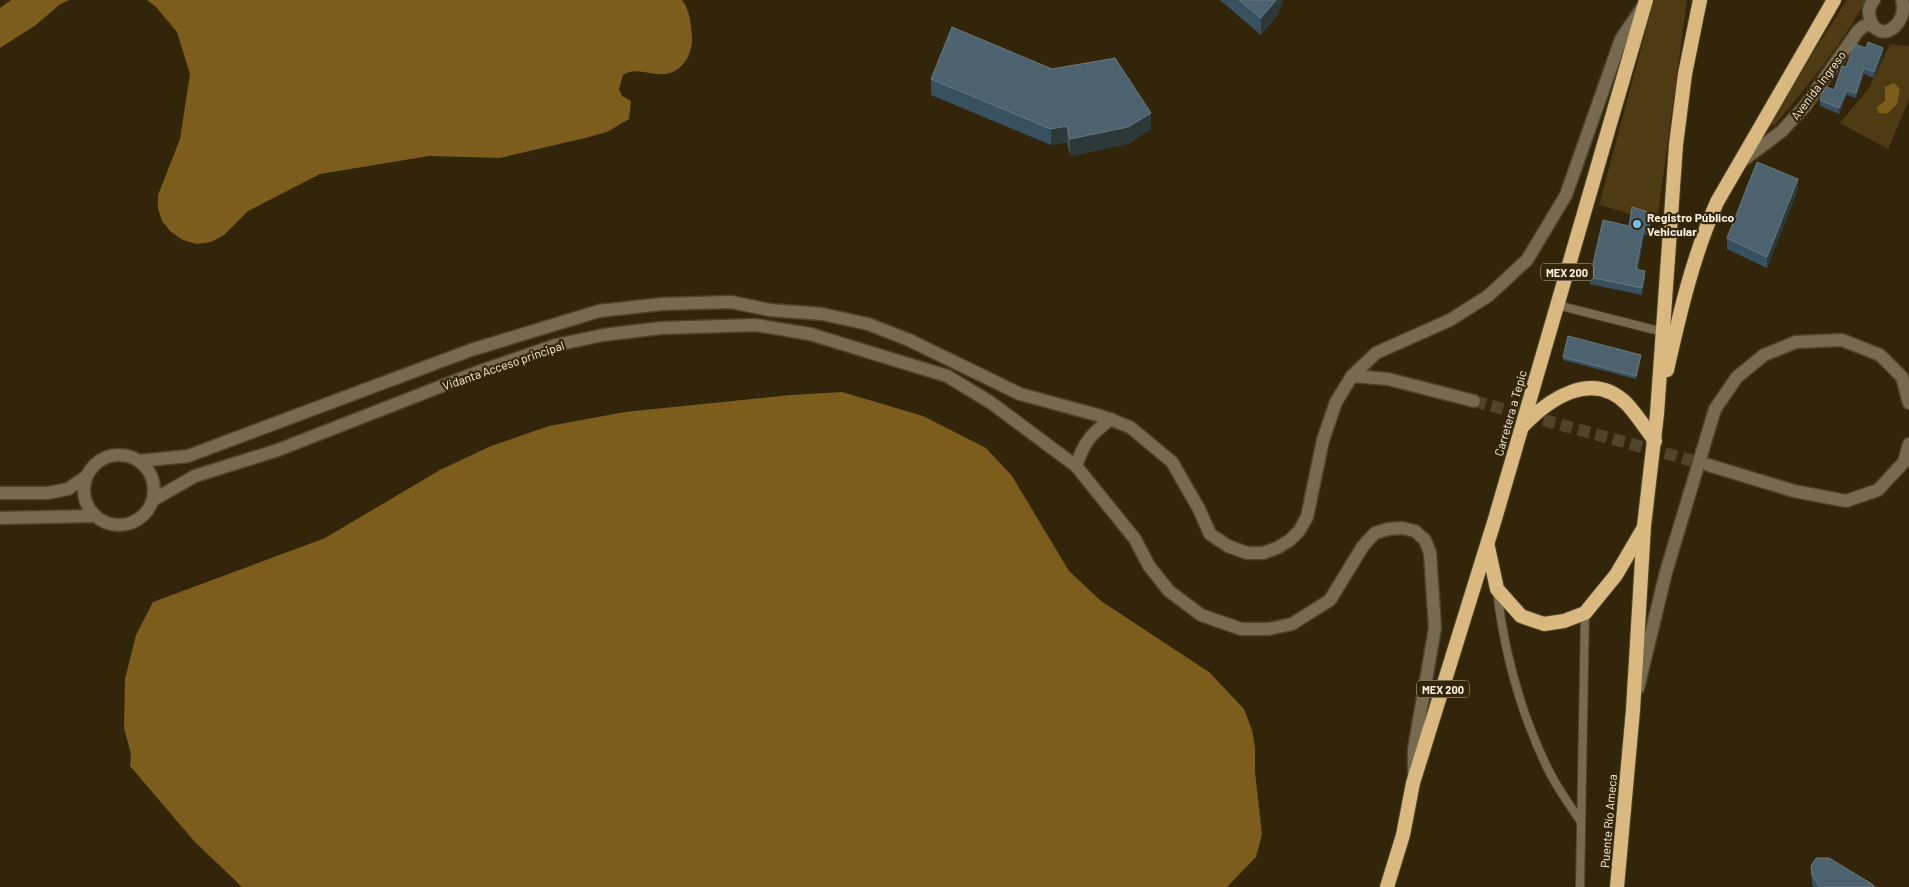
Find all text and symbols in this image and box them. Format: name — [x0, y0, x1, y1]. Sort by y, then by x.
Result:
street label: Avenida Ingreso — [1788, 48, 1848, 122]
place label: Registro Público Vehicular — [1647, 210, 1735, 238]
marker: Registro Público Vehicular — [1631, 218, 1643, 230]
road number: MEX 200 — [1541, 264, 1593, 280]
street label: Vidanta Acceso principal — [440, 338, 566, 392]
street label: Carretera a Tepic — [1491, 368, 1529, 458]
road number: MEX 200 — [1417, 681, 1469, 698]
street label: Puente Río Ameca — [1597, 774, 1619, 868]

